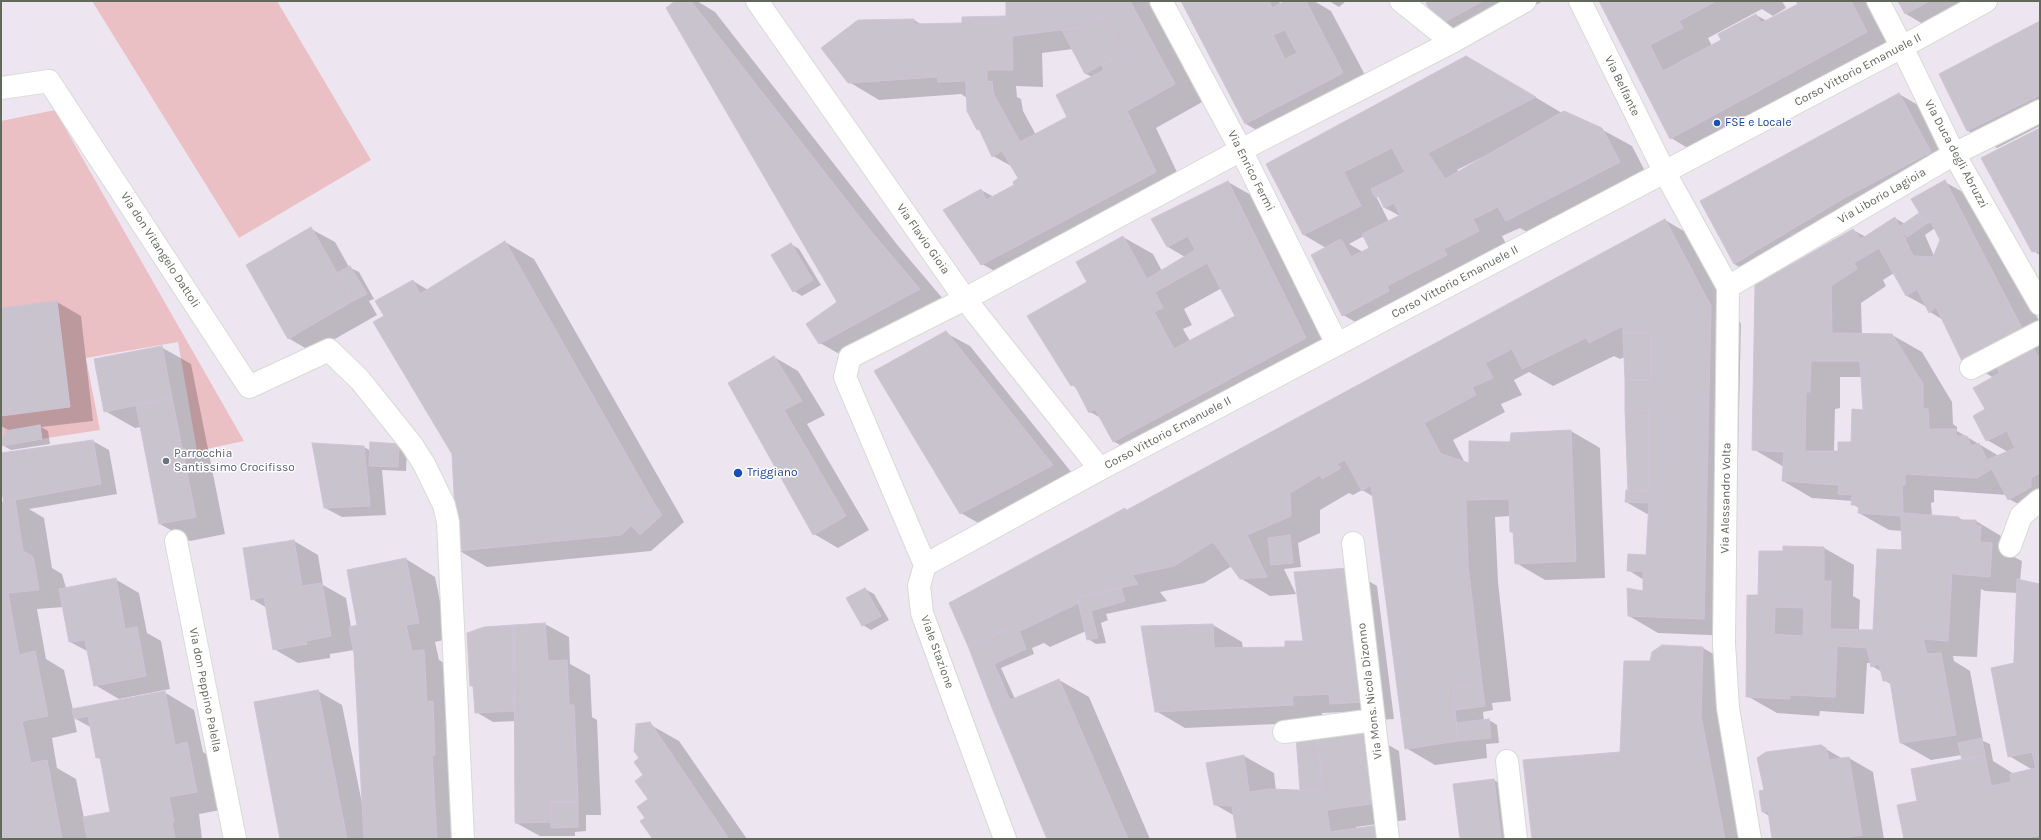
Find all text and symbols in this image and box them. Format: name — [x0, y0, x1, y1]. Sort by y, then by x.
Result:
street label: Corso Vittorio Emanuele II — [1792, 30, 1924, 110]
street label: Via Belfante — [1601, 53, 1643, 119]
street label: Via Duca degli Abruzzi — [1921, 97, 1991, 211]
place label: FSE e Locale — [1725, 116, 1792, 130]
marker: FSE e Locale — [1712, 118, 1722, 128]
street label: Via Enrico Fermi — [1224, 128, 1278, 214]
street label: Via Liborio Lagioia — [1835, 165, 1929, 227]
street label: Via don Vitangelo Dattoli — [117, 189, 203, 311]
street label: Via Flavio Gioia — [893, 201, 953, 277]
street label: Corso Vittorio Emanuele II — [1389, 242, 1521, 322]
street label: Corso Vittorio Emanuele II — [1102, 393, 1234, 473]
street label: Via Alessandro Volta — [1718, 442, 1734, 554]
place label: Parrocchia Santissimo Crocifisso — [174, 447, 295, 475]
marker: Parrocchia Santissimo Crocifisso — [161, 456, 171, 466]
place label: Triggiano — [747, 466, 798, 480]
marker: Triggiano — [732, 467, 744, 479]
street label: Viale Stazione — [917, 613, 957, 691]
street label: Via Mons. Nicola Dizonno — [1354, 622, 1386, 760]
street label: Via don Peppino Palella — [186, 626, 224, 754]

